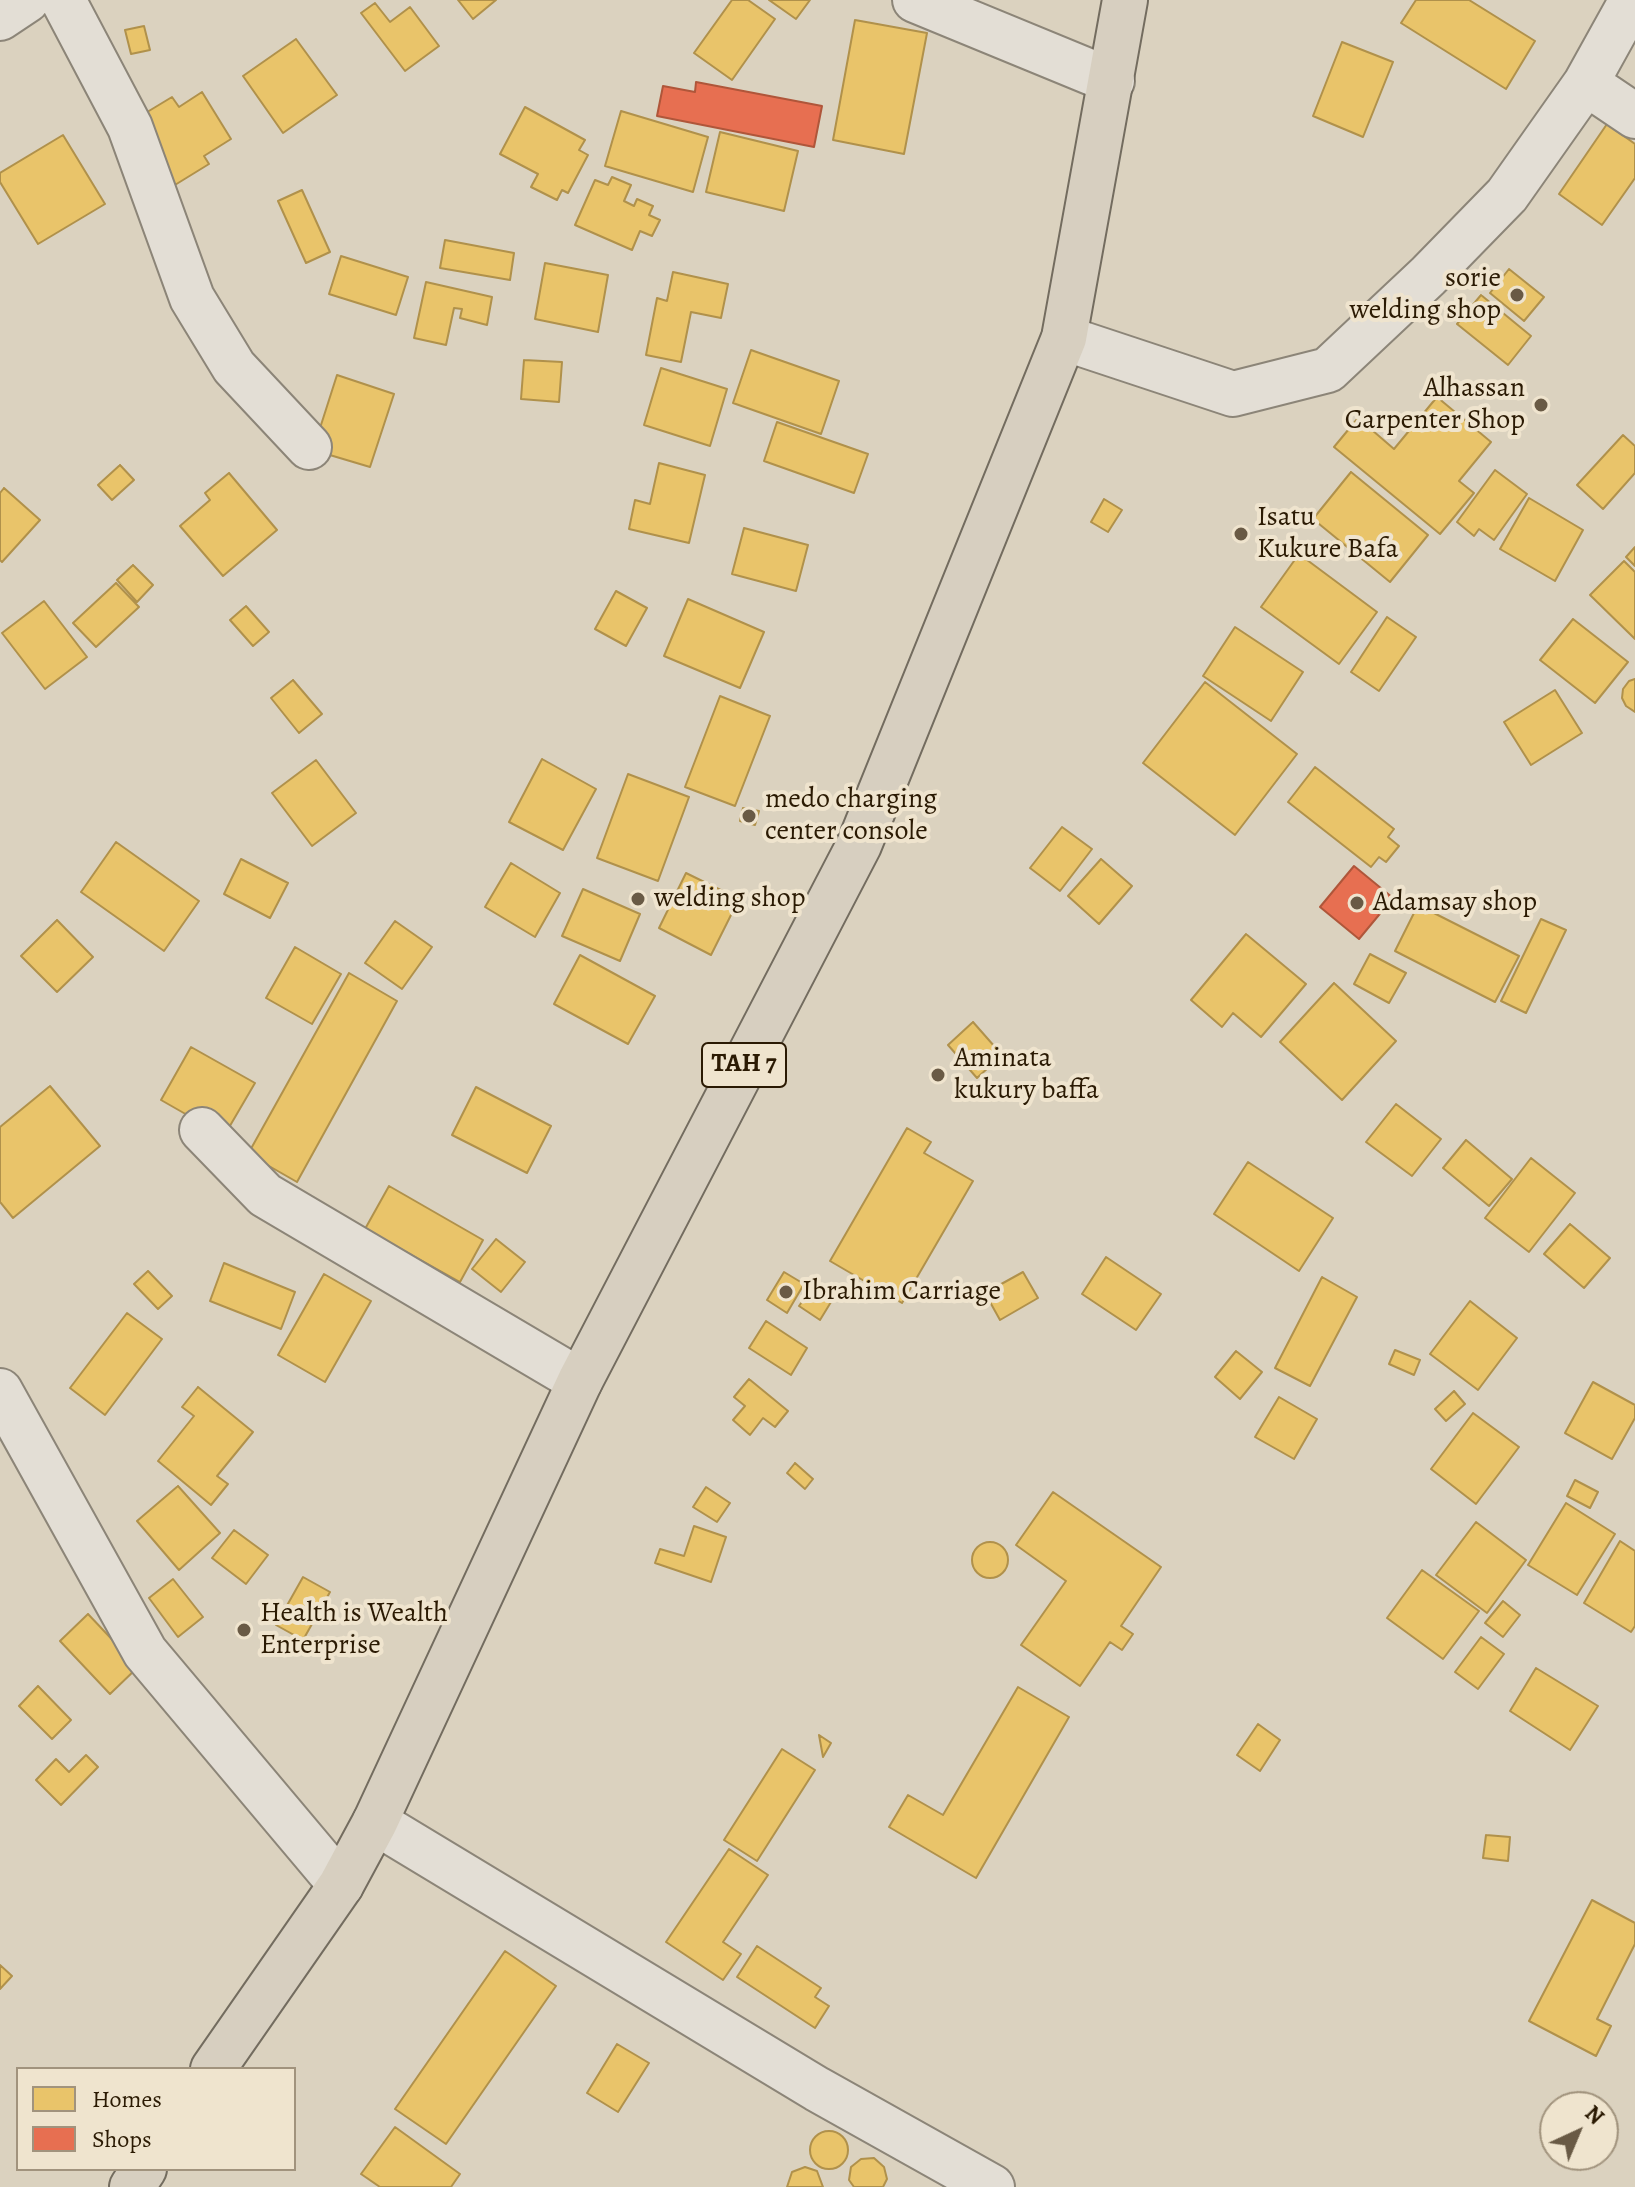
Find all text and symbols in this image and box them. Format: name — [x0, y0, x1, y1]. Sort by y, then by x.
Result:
place label: sorie welding shop — [1350, 262, 1501, 328]
marker: sorie welding shop — [1508, 286, 1526, 304]
place label: Alhassan Carpenter Shop — [1345, 372, 1525, 438]
marker: Alhassan Carpenter Shop — [1532, 396, 1550, 414]
place label: Isatu Kukure Bafa — [1257, 501, 1399, 567]
marker: Isatu Kukure Bafa — [1232, 525, 1250, 543]
place label: medo charging center console — [765, 783, 937, 849]
marker: medo charging center console — [740, 807, 758, 825]
place label: welding shop — [654, 882, 805, 916]
place label: Adamsay shop — [1373, 886, 1537, 920]
marker: welding shop — [629, 890, 647, 908]
marker: Adamsay shop — [1348, 894, 1366, 912]
place label: Aminata kukury baffa — [954, 1042, 1099, 1108]
road number: TAH 7 — [702, 1043, 786, 1087]
marker: Aminata kukury baffa — [929, 1066, 947, 1084]
place label: Ibrahim Carriage — [802, 1275, 1001, 1309]
marker: Ibrahim Carriage — [777, 1283, 795, 1301]
place label: Health is Wealth Enterprise — [260, 1597, 448, 1663]
marker: Health is Wealth Enterprise — [235, 1621, 253, 1639]
legend — [16, 2067, 296, 2171]
text: Homes — [92, 2083, 162, 2115]
north arrow — [1539, 2091, 1619, 2171]
text: N — [1578, 2099, 1610, 2132]
text: Shops — [92, 2123, 152, 2155]

